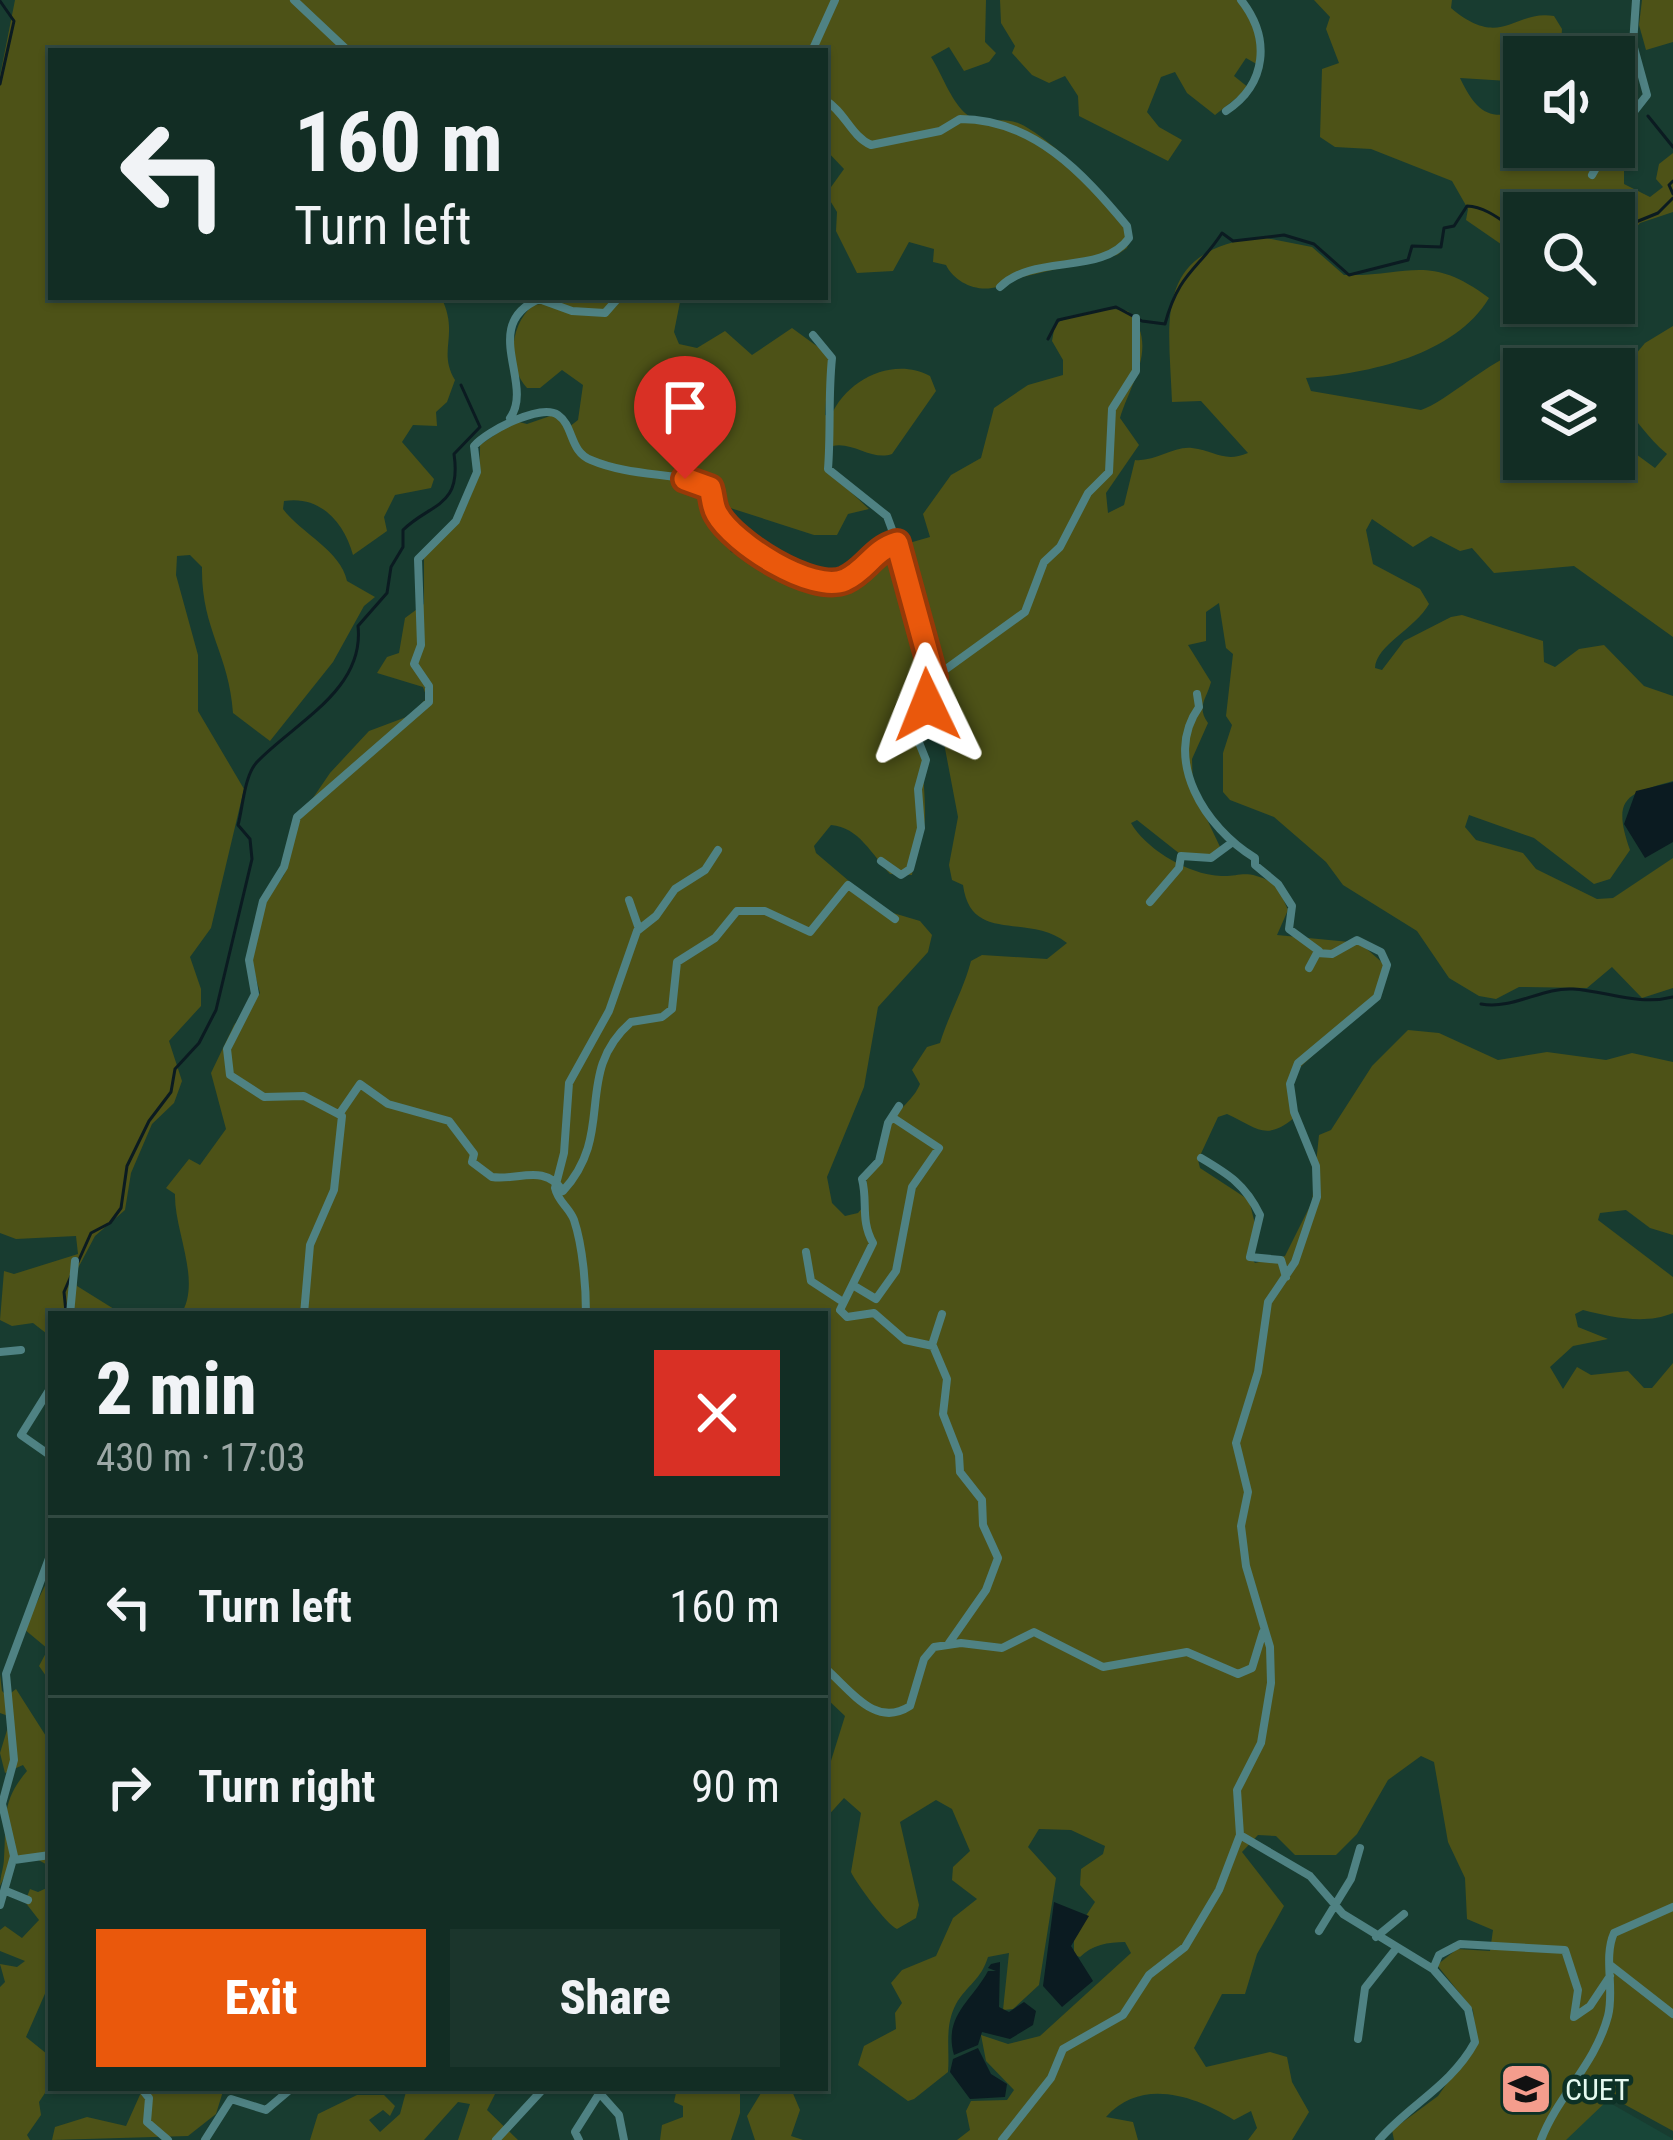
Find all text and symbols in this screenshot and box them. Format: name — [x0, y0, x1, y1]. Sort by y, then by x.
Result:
map controls — [1503, 36, 1635, 480]
button: sound — [1503, 36, 1635, 168]
text: 160 m — [294, 93, 503, 192]
icon: left — [96, 96, 252, 252]
button: search — [1503, 192, 1635, 324]
text: Turn left — [294, 194, 471, 257]
button: layers — [1503, 348, 1635, 480]
pin — [634, 356, 736, 479]
icon: arrive — [652, 374, 718, 440]
position arrow — [864, 642, 990, 768]
text: 2 min — [96, 1347, 257, 1432]
button: close — [654, 1350, 780, 1476]
text: 430 m · 17:03 — [96, 1435, 306, 1481]
icon: left — [96, 1574, 162, 1640]
text: Turn left — [198, 1580, 352, 1633]
text: 160 m — [669, 1580, 780, 1633]
icon: right — [96, 1754, 162, 1820]
text: Turn right — [198, 1760, 375, 1813]
text: 90 m — [691, 1760, 780, 1813]
button: Exit — [96, 1929, 426, 2067]
button: Share — [450, 1929, 780, 2067]
school or university icon: CUET — [1498, 2061, 1554, 2117]
place label: CUET — [1565, 2072, 1630, 2107]

